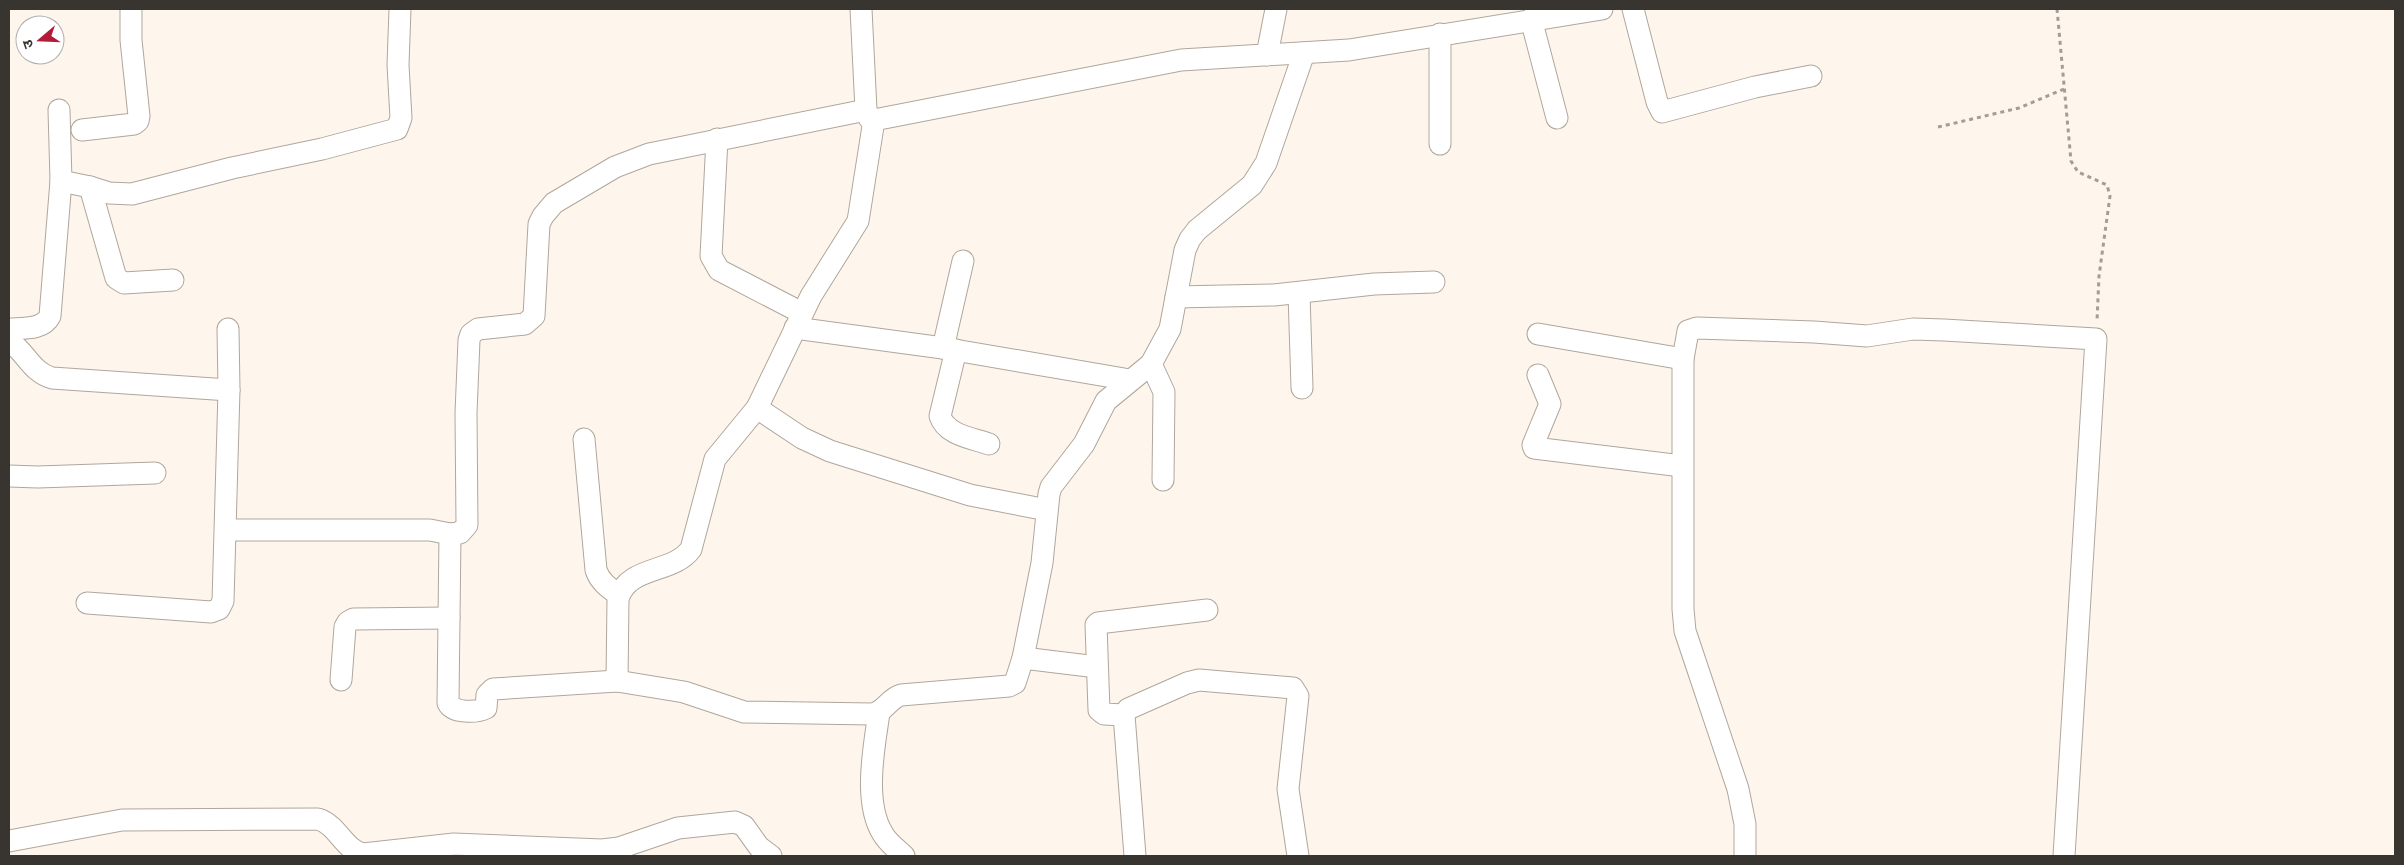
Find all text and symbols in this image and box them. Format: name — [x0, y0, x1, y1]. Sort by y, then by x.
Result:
north arrow — [15, 15, 65, 65]
text: उ — [18, 37, 37, 51]

